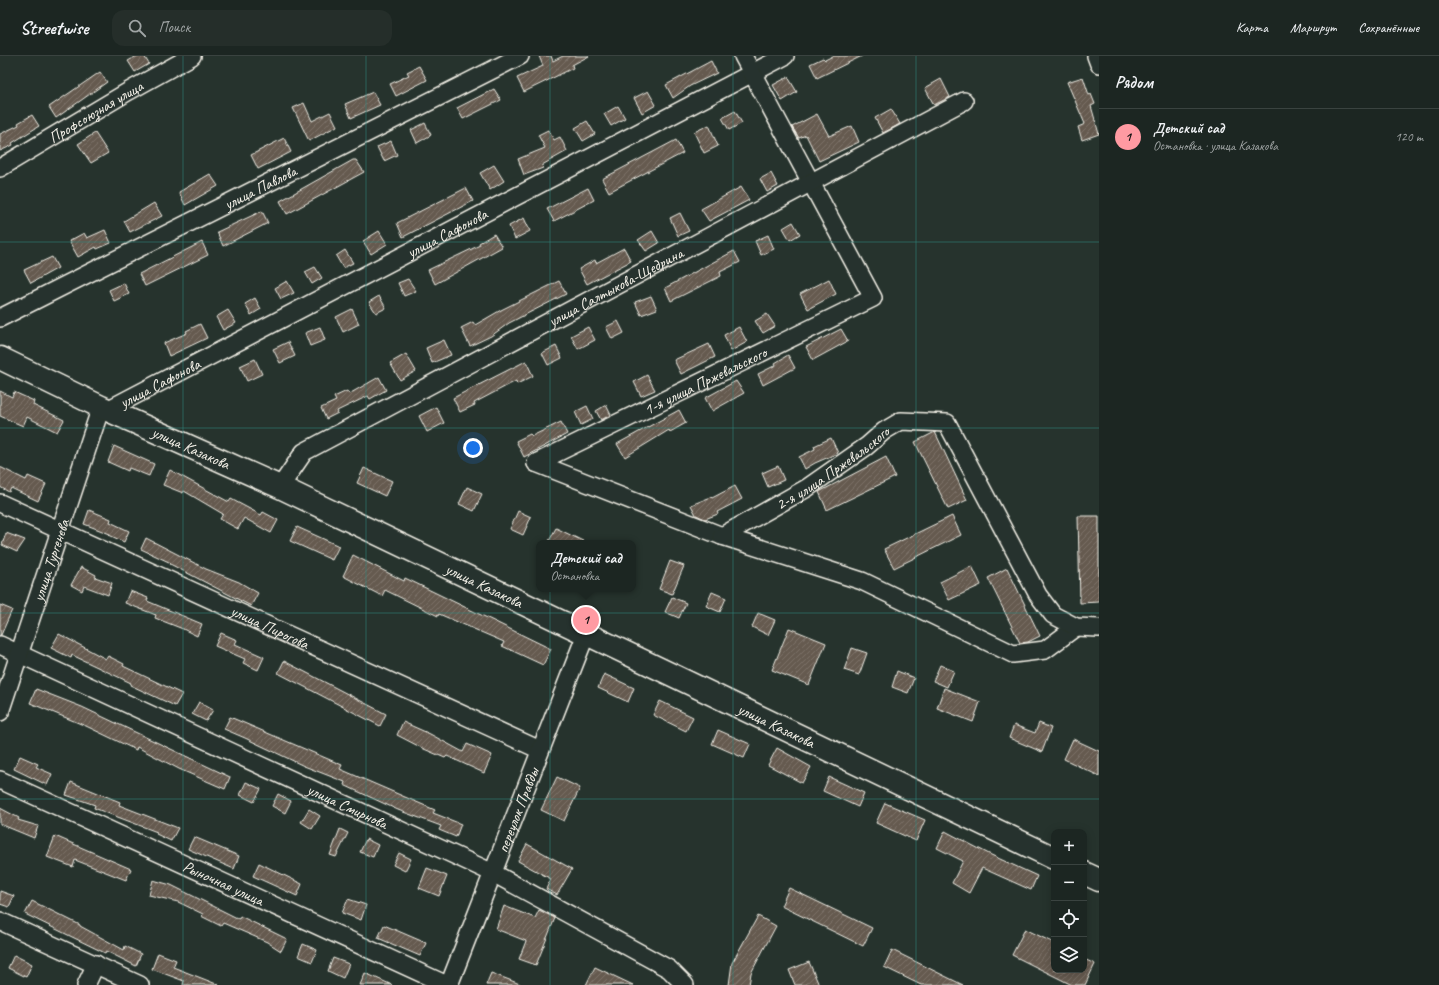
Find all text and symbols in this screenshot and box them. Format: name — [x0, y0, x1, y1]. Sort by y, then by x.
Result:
search box — [112, 10, 392, 46]
text: Streetwise — [20, 16, 88, 40]
icon: search — [126, 17, 148, 39]
text: Поиск — [158, 18, 190, 37]
text: Карта — [1236, 19, 1268, 36]
text: Маршрут — [1290, 19, 1336, 36]
text: Сохранённые — [1358, 19, 1419, 36]
text: Рядом — [1115, 72, 1153, 93]
street label: Профсоюзная улица — [45, 76, 148, 148]
text: Детский сад — [1153, 119, 1224, 138]
text: 1 — [1125, 129, 1131, 145]
text: 120 m — [1395, 129, 1423, 145]
text: Остановка · улица Казакова — [1153, 138, 1278, 154]
street label: улица Павлова — [220, 161, 301, 215]
street label: улица Сафонова — [403, 204, 492, 263]
street label: улица Салтыкова-Щедрина — [544, 243, 688, 332]
street label: 1-я улица Пржевальского — [641, 342, 772, 420]
street label: улица Сафонова — [115, 354, 205, 413]
street label: 2-я улица Пржевальского — [772, 420, 895, 515]
street label: улица Казакова — [148, 422, 234, 475]
your location — [463, 438, 483, 458]
street label: улица Тургенева — [28, 516, 74, 605]
popup — [536, 540, 636, 592]
text: Детский сад — [550, 549, 622, 568]
street label: улица Казакова — [441, 558, 527, 613]
text: Остановка — [550, 568, 599, 584]
street label: улица Пирогова — [227, 601, 313, 654]
pin: 1 — [573, 605, 599, 635]
street label: улица Казакова — [733, 699, 819, 753]
street label: переулок Правды — [493, 763, 544, 856]
street label: улица Смирнова — [303, 779, 392, 834]
map controls — [1051, 829, 1087, 973]
button: + — [1051, 829, 1087, 865]
street label: Рыночная улица — [180, 856, 268, 911]
button: − — [1051, 865, 1087, 901]
button: locate — [1051, 901, 1087, 937]
button: layers — [1051, 937, 1087, 973]

